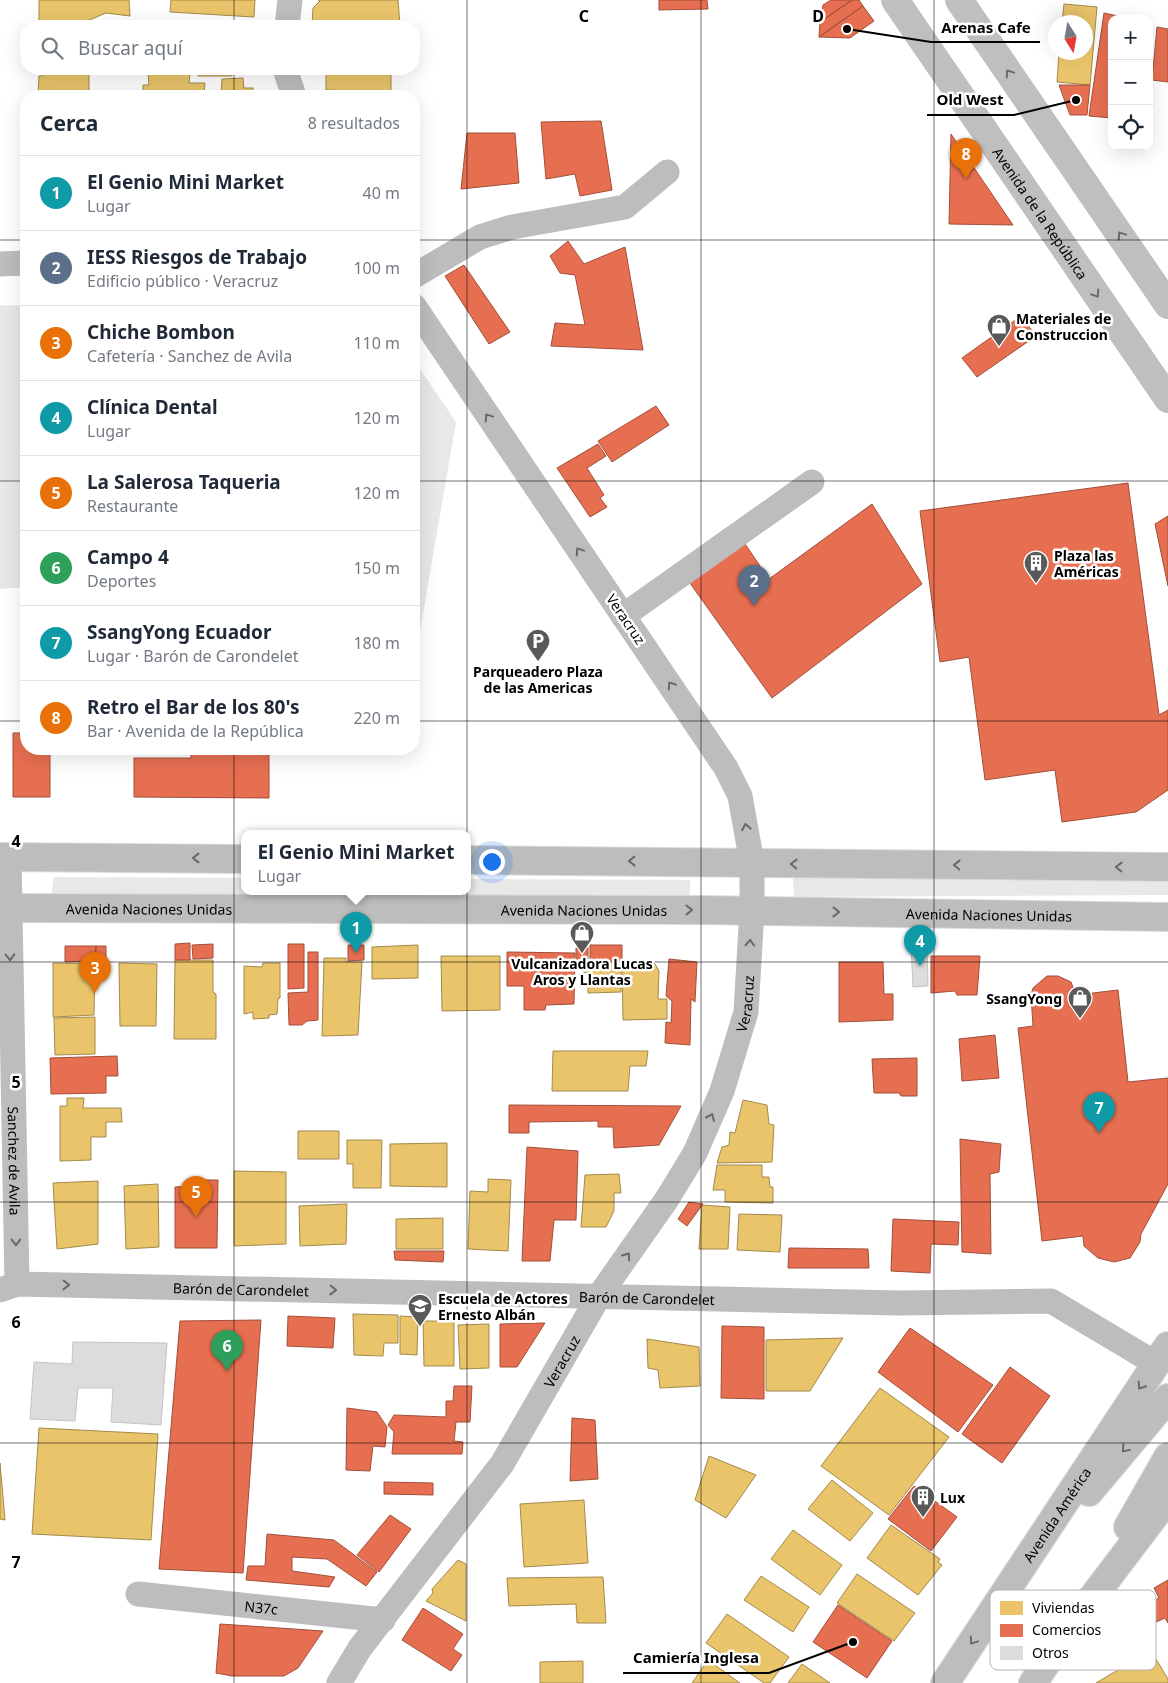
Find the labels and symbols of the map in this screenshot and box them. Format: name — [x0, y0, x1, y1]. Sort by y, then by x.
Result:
text: C — [579, 5, 589, 27]
text: D — [812, 5, 824, 27]
callout: Arenas Cafe — [931, 12, 1040, 42]
north arrow — [1048, 15, 1093, 60]
text: Arenas Cafe — [941, 17, 1031, 37]
one-way arrow — [1006, 69, 1015, 78]
callout: Old West — [927, 85, 1014, 115]
text: Old West — [937, 89, 1004, 109]
pin: 8 — [950, 138, 982, 179]
street label: Avenida de la República — [989, 143, 1093, 283]
one-way arrow — [1118, 232, 1127, 241]
one-way arrow — [1090, 288, 1099, 297]
place label: Materiales de Construccion — [1016, 309, 1111, 344]
shop icon: Materiales de Construccion — [986, 313, 1012, 347]
one-way arrow — [485, 413, 494, 422]
place label: Plaza las Américas — [1054, 546, 1119, 581]
one-way arrow — [576, 547, 585, 557]
building icon: Plaza las Américas — [1023, 550, 1049, 584]
pin: 2 — [738, 565, 770, 606]
street label: Veracruz — [602, 590, 650, 648]
parking icon: Parqueadero Plaza de las Americas — [525, 628, 551, 662]
place label: Parqueadero Plaza de las Americas — [473, 662, 603, 697]
one-way arrow — [668, 682, 677, 691]
one-way arrow — [741, 823, 751, 832]
text: 4 — [11, 830, 21, 852]
your location — [479, 849, 505, 875]
one-way arrow — [192, 853, 200, 863]
one-way arrow — [628, 856, 636, 866]
one-way arrow — [790, 859, 798, 869]
one-way arrow — [953, 860, 961, 871]
one-way arrow — [1115, 862, 1123, 872]
street label: Avenida Naciones Unidas — [66, 899, 232, 918]
street label: Avenida Naciones Unidas — [501, 900, 667, 919]
street label: Avenida Naciones Unidas — [906, 904, 1073, 925]
one-way arrow — [685, 905, 693, 915]
one-way arrow — [832, 906, 840, 917]
pin: 1 — [340, 912, 372, 953]
shop icon: Vulcanizadora Lucas Aros y Llantas — [569, 920, 595, 954]
pin: 4 — [904, 925, 936, 966]
one-way arrow — [745, 939, 756, 947]
pin: 3 — [79, 952, 111, 993]
one-way arrow — [5, 954, 16, 962]
place label: Vulcanizadora Lucas Aros y Llantas — [511, 954, 653, 989]
street label: Veracruz — [731, 974, 758, 1034]
shop icon: SsangYong — [1067, 985, 1093, 1019]
place label: SsangYong — [986, 989, 1062, 1008]
text: 5 — [11, 1071, 21, 1093]
pin: 7 — [1083, 1092, 1115, 1133]
street label: Sanchez de Avila — [4, 1106, 25, 1216]
one-way arrow — [704, 1113, 715, 1122]
pin: 5 — [180, 1176, 212, 1217]
one-way arrow — [11, 1239, 21, 1247]
one-way arrow — [621, 1252, 630, 1262]
street label: Barón de Carondelet — [173, 1278, 309, 1300]
one-way arrow — [62, 1280, 70, 1290]
one-way arrow — [329, 1285, 337, 1296]
street label: Barón de Carondelet — [579, 1287, 715, 1309]
place label: Escuela de Actores Ernesto Albán — [438, 1289, 568, 1324]
school or university icon: Escuela de Actores Ernesto Albán — [407, 1293, 433, 1327]
text: 6 — [11, 1311, 21, 1333]
pin: 6 — [211, 1330, 243, 1371]
street label: Veracruz — [539, 1331, 584, 1391]
one-way arrow — [1137, 1381, 1147, 1390]
one-way arrow — [1122, 1443, 1131, 1452]
street label: Avenida América — [1018, 1463, 1095, 1566]
building icon: Lux — [910, 1484, 936, 1518]
place label: Lux — [940, 1488, 966, 1507]
text: 7 — [11, 1551, 21, 1573]
legend — [990, 1590, 1156, 1670]
street label: N37c — [244, 1596, 279, 1618]
text: Viviendas — [1032, 1598, 1095, 1617]
text: Comercios — [1032, 1620, 1102, 1639]
one-way arrow — [970, 1636, 979, 1645]
callout: Camiería Inglesa — [623, 1643, 769, 1673]
text: Otros — [1032, 1643, 1069, 1662]
text: Camiería Inglesa — [633, 1647, 759, 1667]

